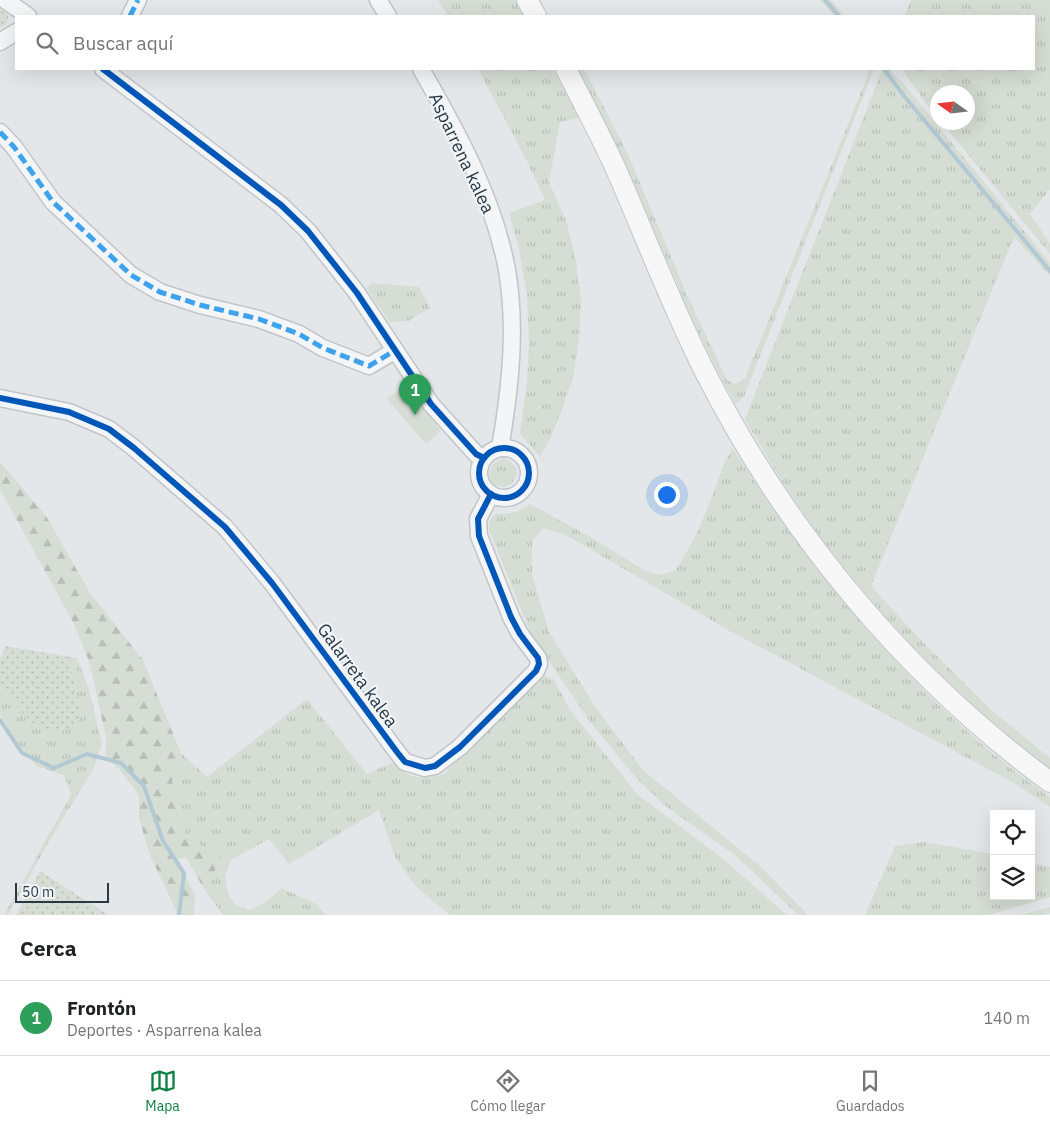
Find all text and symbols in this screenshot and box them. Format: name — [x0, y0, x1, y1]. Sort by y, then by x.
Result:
search box — [15, 15, 1035, 70]
icon: search — [33, 29, 61, 57]
text: Buscar aquí — [73, 31, 173, 55]
north arrow — [930, 85, 975, 130]
street label: Asparrena kalea — [424, 89, 500, 218]
pin: 1 — [399, 374, 431, 415]
your location — [654, 482, 680, 508]
street label: Galarreta kalea — [312, 618, 404, 732]
map controls — [990, 810, 1035, 900]
button: locate — [990, 810, 1035, 855]
button: layers — [990, 855, 1035, 900]
scale bar — [15, 880, 109, 903]
text: 50 m — [22, 883, 54, 901]
text: Cerca — [20, 934, 77, 962]
text: Frontón — [67, 996, 136, 1020]
text: 1 — [31, 1008, 41, 1028]
text: 140 m — [983, 1008, 1030, 1028]
text: Deportes · Asparrena kalea — [67, 1020, 262, 1040]
tab: Mapa — [145, 1067, 180, 1115]
tab: Cómo llegar — [470, 1067, 545, 1115]
tab: Guardados — [836, 1067, 905, 1115]

